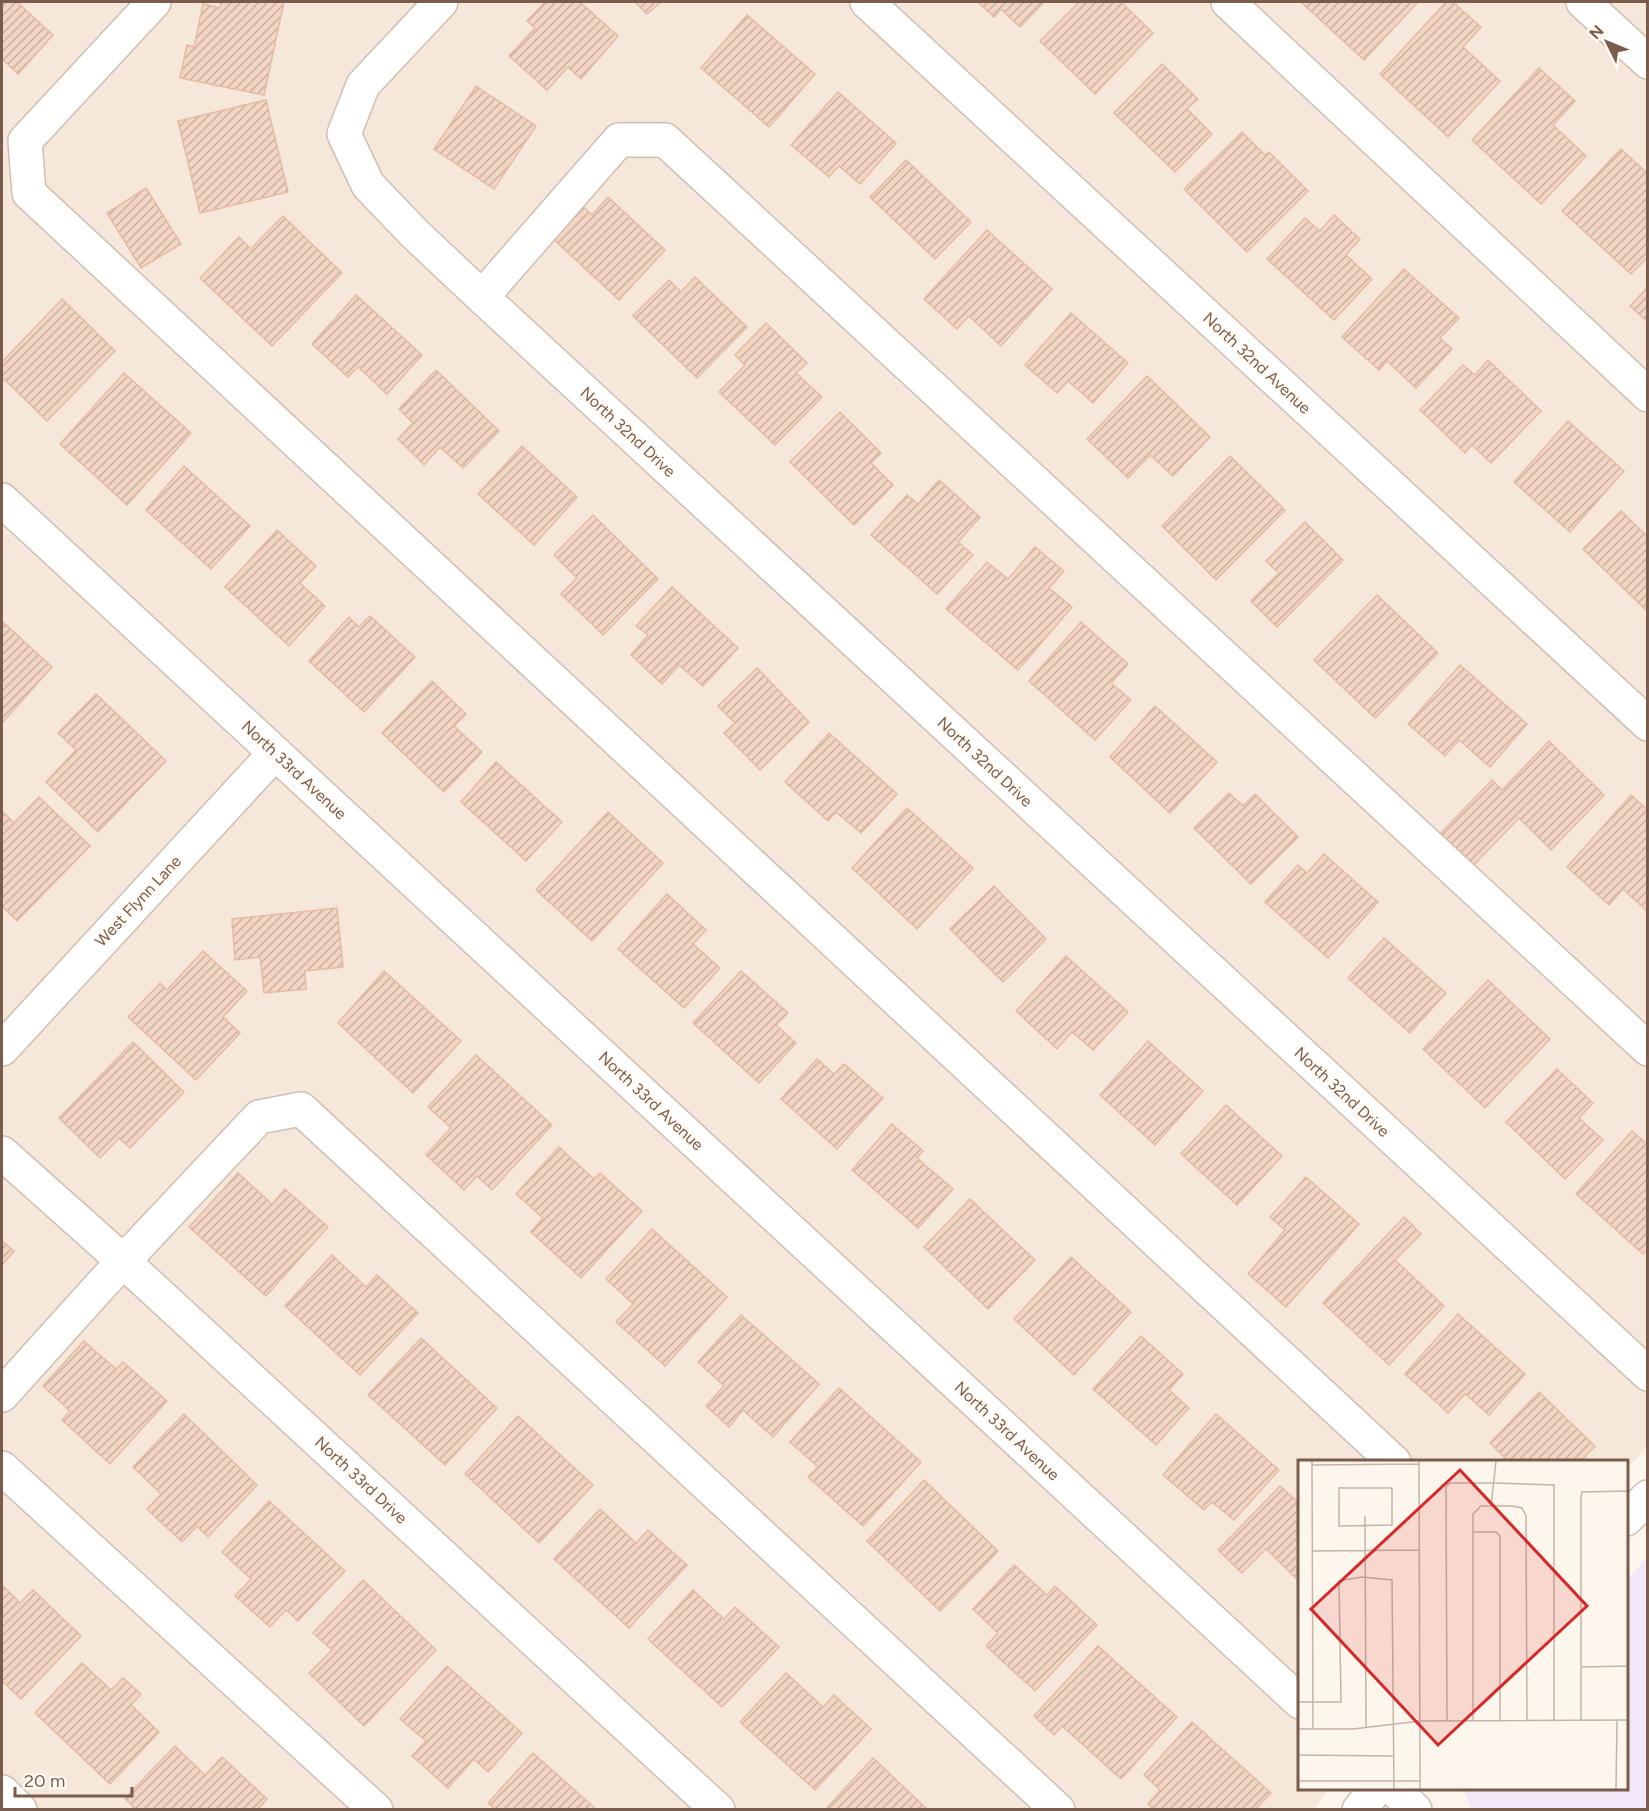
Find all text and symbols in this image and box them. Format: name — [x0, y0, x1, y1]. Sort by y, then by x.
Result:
north arrow — [1577, 12, 1637, 72]
text: N — [1585, 21, 1608, 43]
street label: North 32nd Avenue — [1199, 308, 1315, 418]
street label: North 32nd Drive — [577, 383, 680, 481]
street label: North 32nd Drive — [934, 713, 1037, 811]
street label: North 33rd Avenue — [238, 717, 350, 824]
street label: West Flynn Lane — [91, 851, 185, 950]
street label: North 32nd Drive — [1291, 1043, 1394, 1141]
street label: North 33rd Avenue — [595, 1048, 707, 1155]
street label: North 33rd Avenue — [951, 1378, 1063, 1485]
street label: North 33rd Drive — [311, 1432, 411, 1528]
inset map — [1298, 1460, 1628, 1790]
scale bar — [15, 1760, 132, 1798]
text: 20 m — [24, 1770, 65, 1792]

